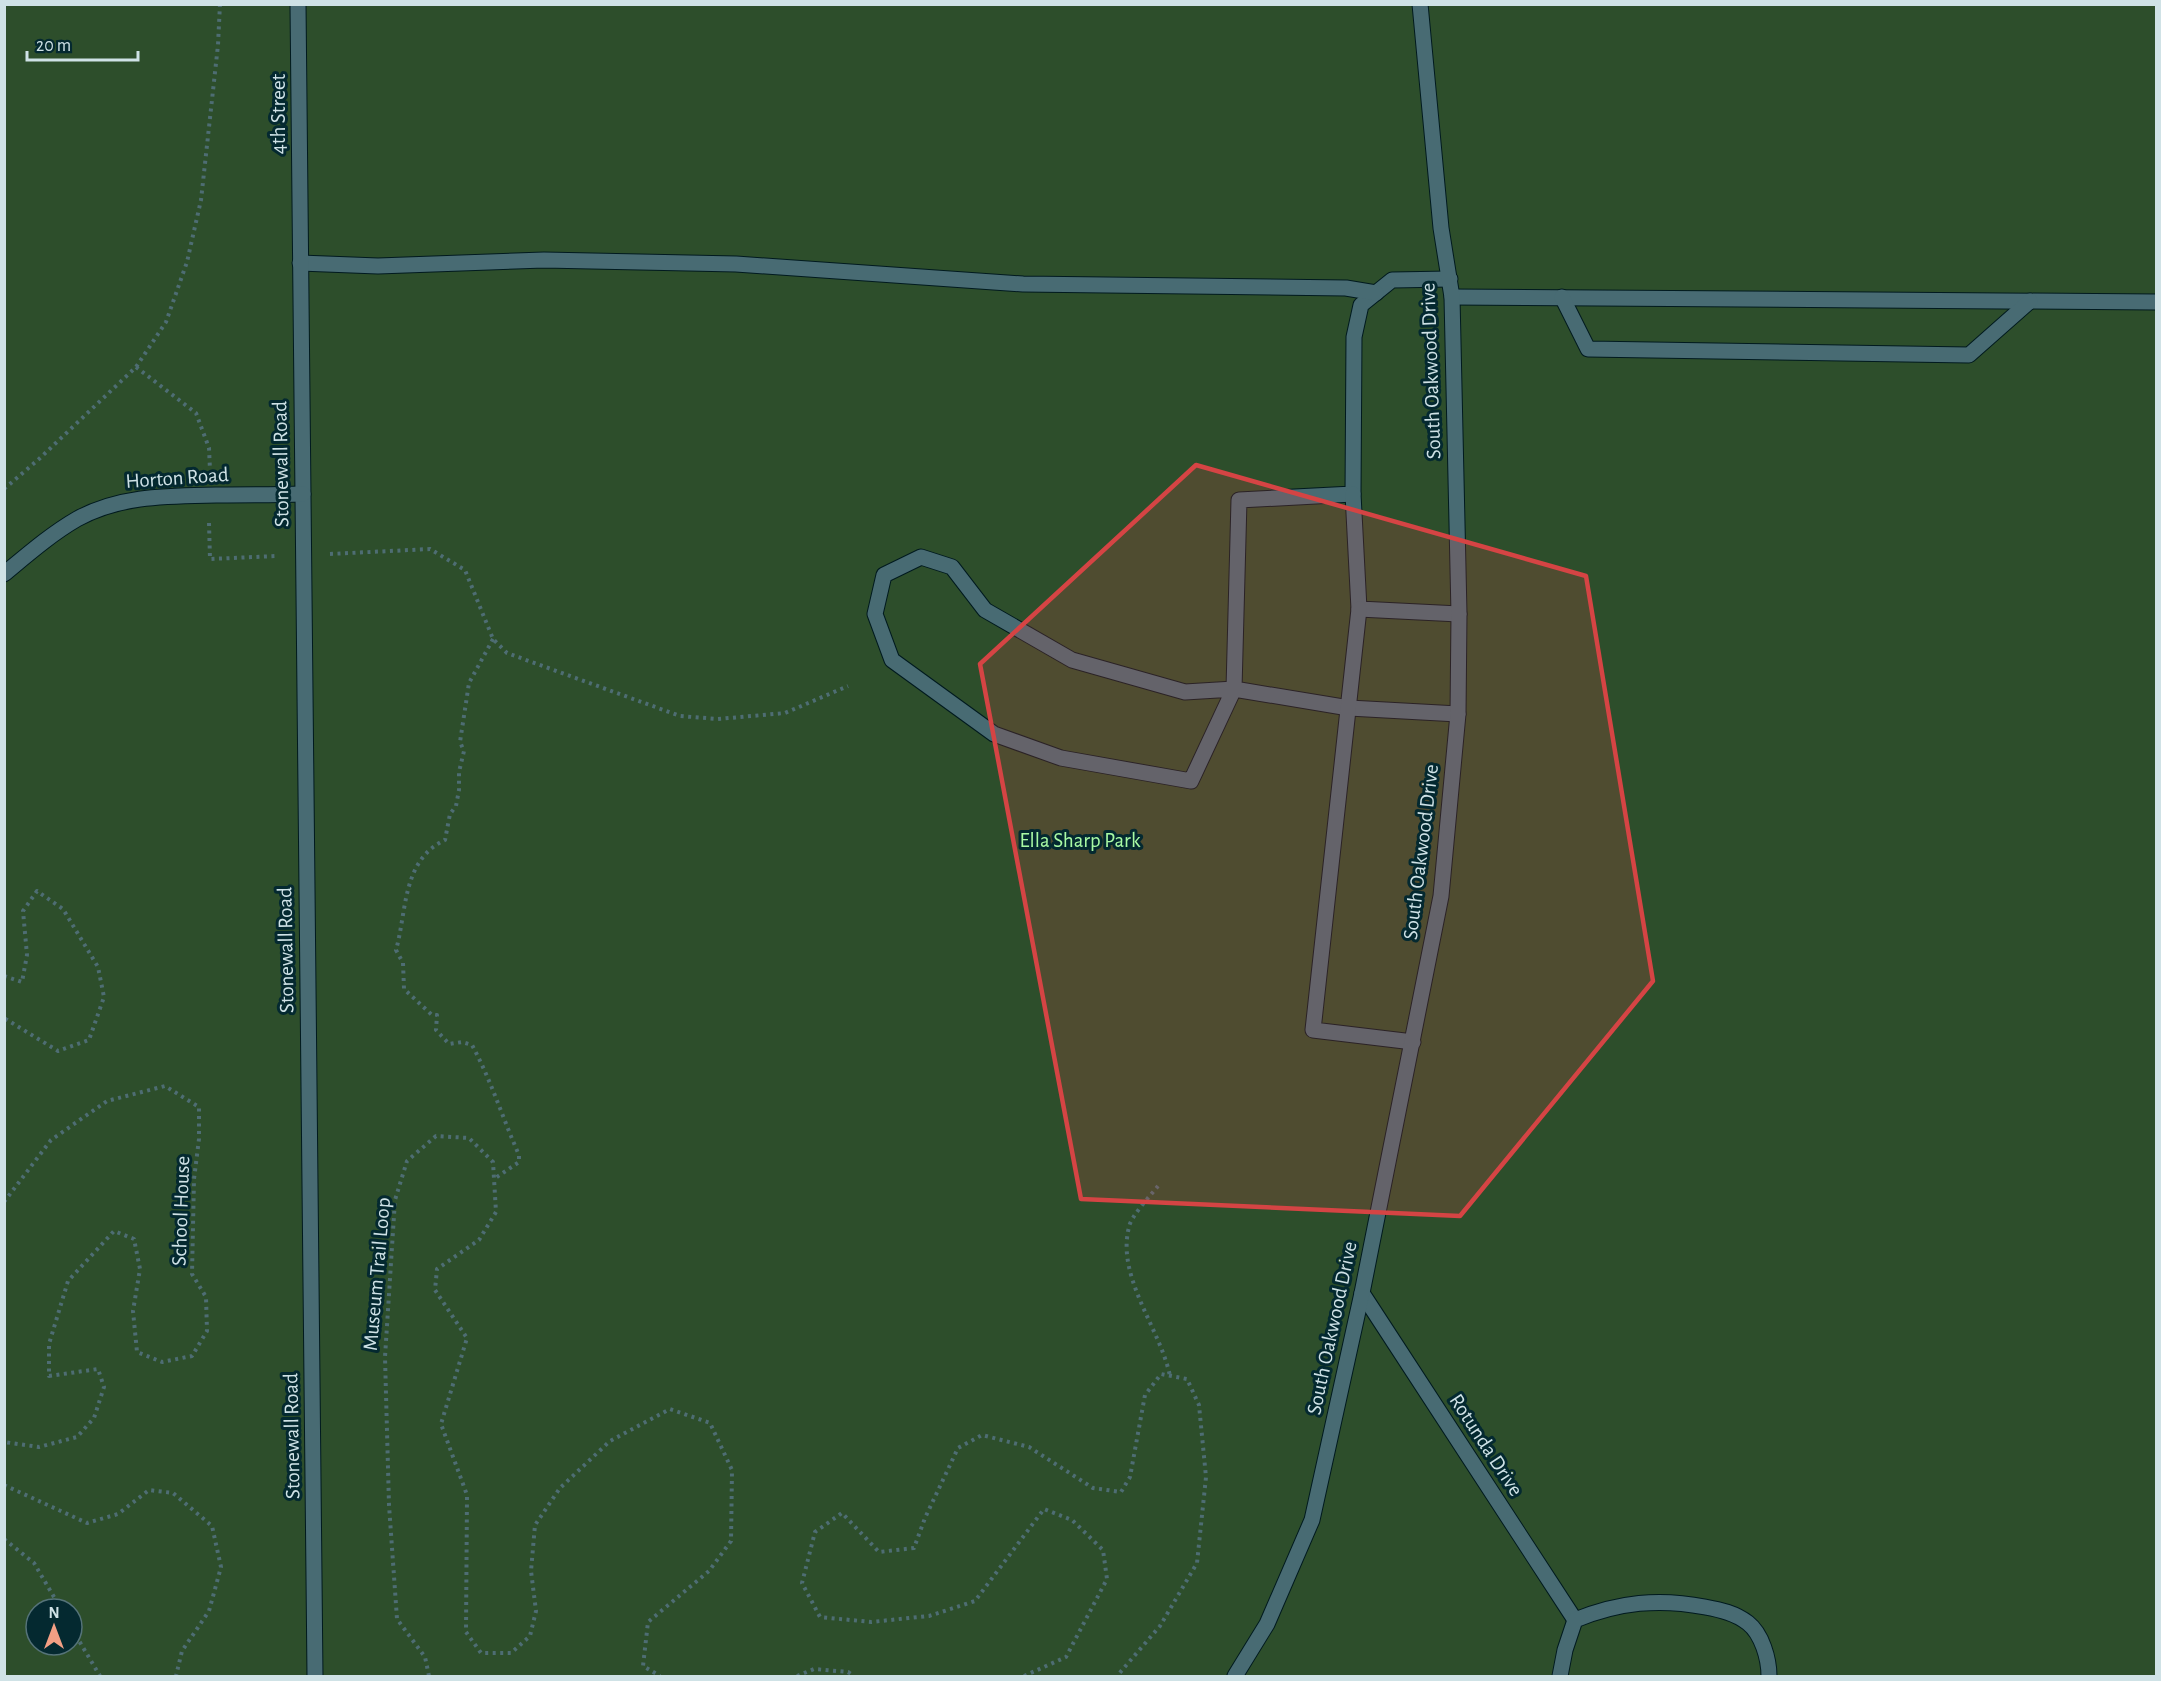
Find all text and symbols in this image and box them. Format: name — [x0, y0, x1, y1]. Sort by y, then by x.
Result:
scale bar — [27, 24, 138, 62]
text: 20 m — [36, 37, 71, 55]
street label: 4th Street — [268, 73, 289, 154]
street label: South Oakwood Drive — [1417, 282, 1445, 460]
street label: Stonewall Road — [269, 401, 293, 527]
street label: Horton Road — [125, 464, 229, 492]
street label: South Oakwood Drive — [1400, 763, 1442, 941]
park label: Ella Sharp Park — [1020, 830, 1141, 851]
street label: Stonewall Road — [274, 887, 298, 1013]
street label: School House — [169, 1156, 193, 1266]
street label: Museum Trail Loop — [360, 1196, 394, 1352]
street label: South Oakwood Drive — [1303, 1239, 1361, 1417]
street label: Stonewall Road — [280, 1373, 304, 1499]
street label: Rotunda Drive — [1445, 1390, 1527, 1500]
north arrow — [24, 1597, 84, 1657]
text: N — [48, 1605, 60, 1621]

